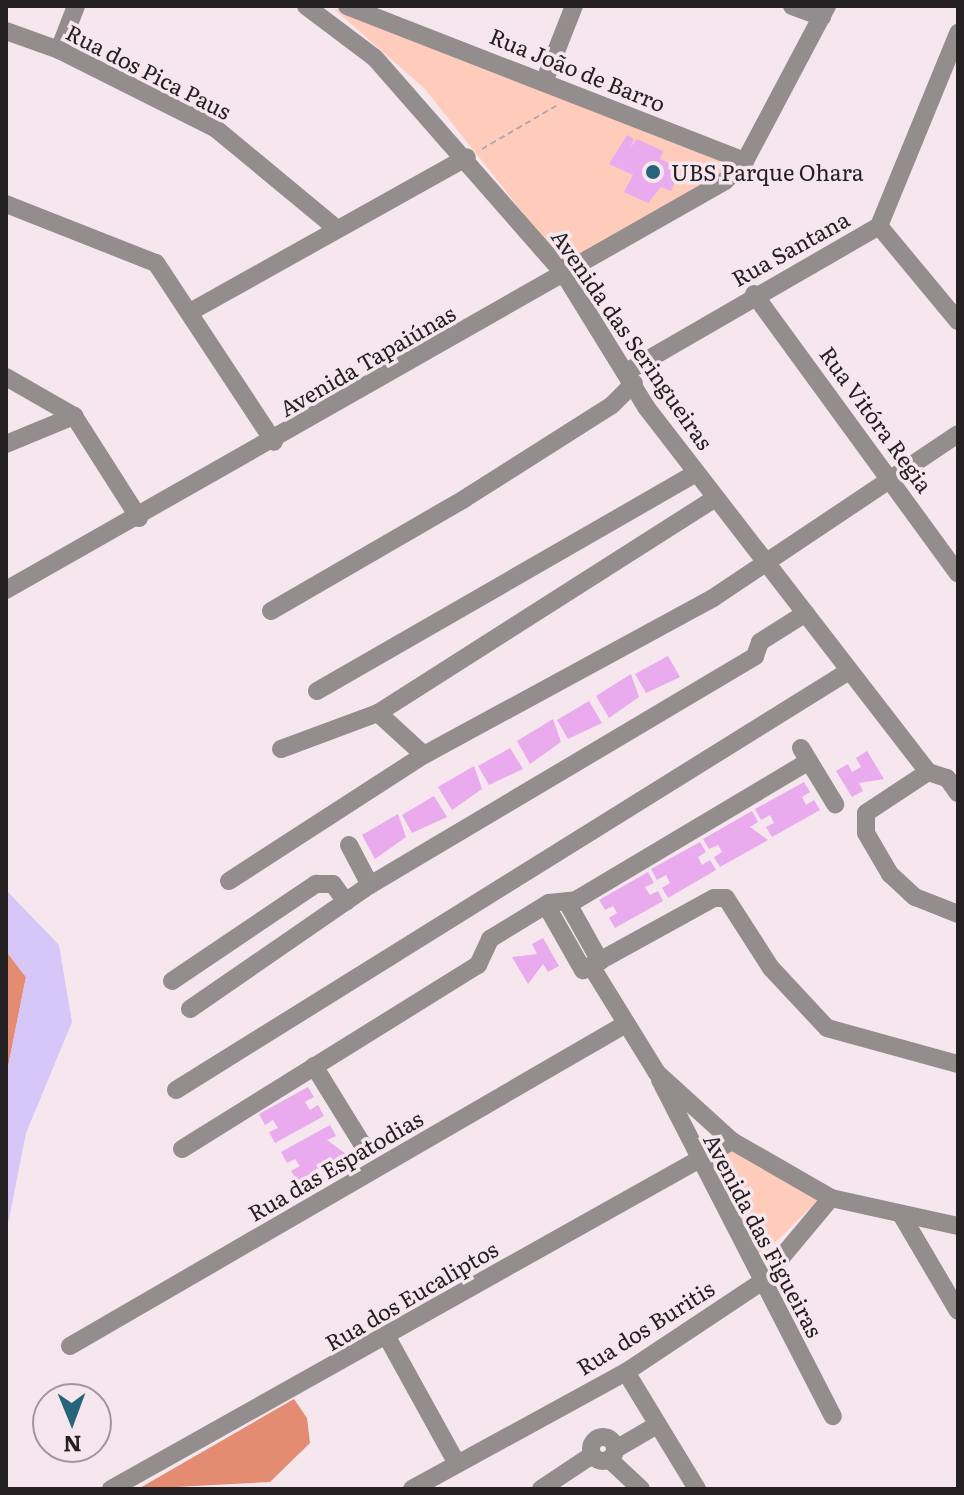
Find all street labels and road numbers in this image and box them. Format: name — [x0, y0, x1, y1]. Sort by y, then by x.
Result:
street label: Rua dos Pica Paus — [62, 18, 236, 124]
street label: Rua João de Barro — [486, 22, 670, 116]
street label: Rua Santana — [727, 205, 853, 291]
street label: Avenida das Seringueiras — [547, 224, 719, 454]
street label: Avenida Tapaiúnas — [274, 299, 460, 421]
street label: Rua Vitóra Regia — [815, 341, 939, 497]
street label: Rua das Espatodias — [243, 1104, 427, 1226]
street label: Avenida das Figueiras — [699, 1129, 829, 1341]
street label: Rua dos Eucaliptos — [320, 1235, 502, 1355]
street label: Rua dos Buritis — [571, 1274, 719, 1380]

